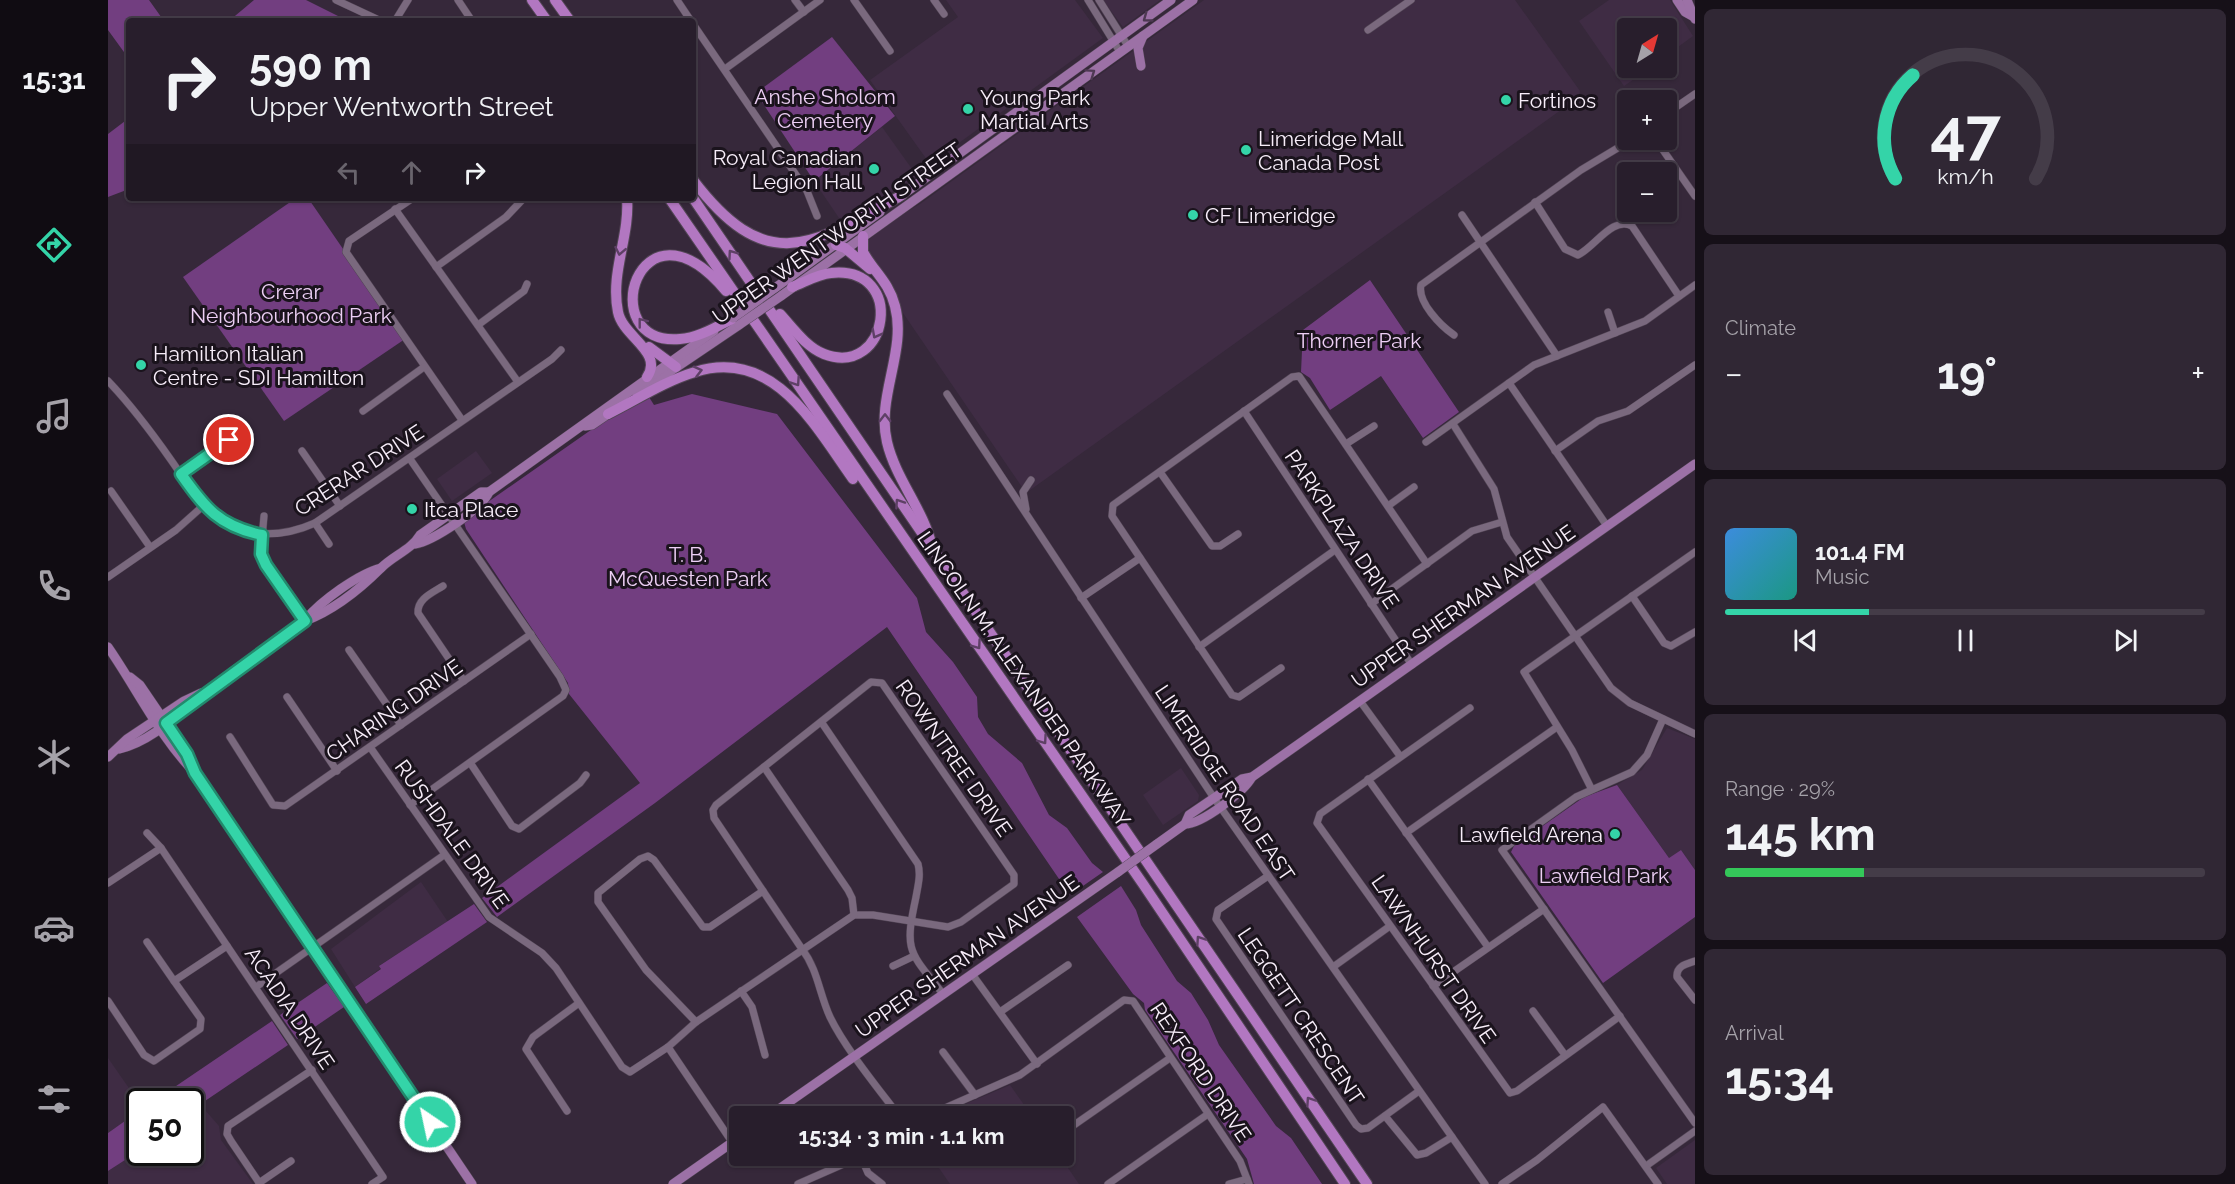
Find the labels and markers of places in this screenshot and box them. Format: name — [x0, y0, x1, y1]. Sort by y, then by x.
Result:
place label: Young Park Martial Arts — [980, 85, 1090, 134]
place label: Fortinos — [1518, 88, 1596, 113]
marker: Fortinos — [1499, 93, 1513, 107]
marker: Young Park Martial Arts — [961, 102, 975, 116]
place label: Limeridge Mall Canada Post — [1258, 126, 1404, 175]
marker: Limeridge Mall Canada Post — [1239, 143, 1253, 157]
place label: Royal Canadian Legion Hall — [713, 145, 862, 194]
marker: Royal Canadian Legion Hall — [867, 162, 881, 176]
place label: CF Limeridge — [1205, 203, 1335, 228]
marker: CF Limeridge — [1186, 208, 1200, 222]
place label: Hamilton Italian Centre - SDI Hamilton — [153, 341, 364, 390]
marker: Hamilton Italian Centre - SDI Hamilton — [134, 358, 148, 372]
pin — [203, 414, 254, 465]
place label: Itca Place — [424, 497, 518, 522]
marker: Itca Place — [405, 502, 419, 516]
place label: Lawfield Arena — [1459, 822, 1603, 847]
marker: Lawfield Arena — [1608, 827, 1622, 841]

